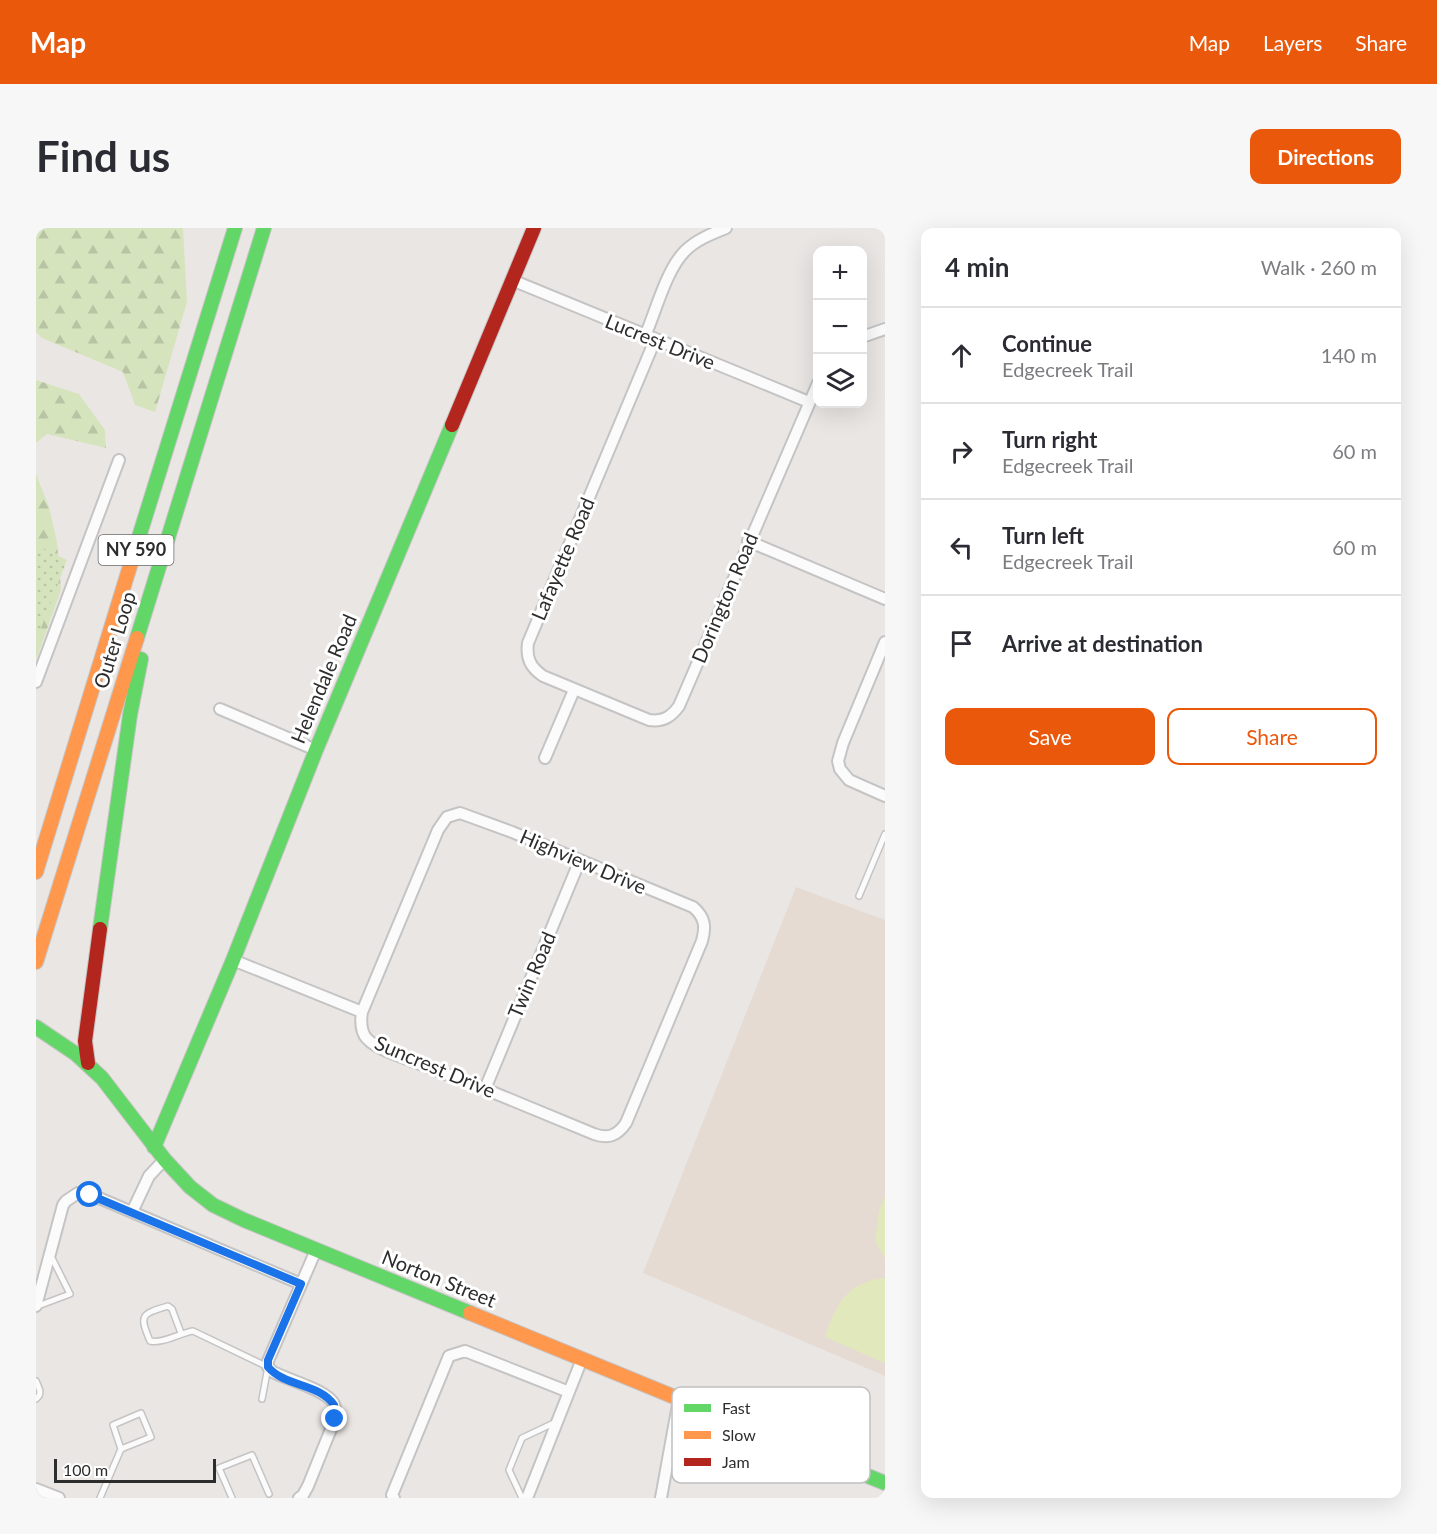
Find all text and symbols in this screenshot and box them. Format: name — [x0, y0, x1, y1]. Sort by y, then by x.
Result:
text: Map — [30, 25, 86, 59]
text: Map — [1189, 30, 1230, 55]
text: Layers — [1263, 30, 1322, 55]
text: Share — [1355, 30, 1407, 55]
button: Directions — [1250, 129, 1401, 184]
text: Find us — [36, 131, 170, 181]
map controls — [813, 246, 867, 408]
button: + — [813, 246, 867, 300]
text: 4 min — [945, 251, 1009, 283]
text: Walk · 260 m — [1261, 255, 1377, 279]
button: − — [813, 300, 867, 354]
street label: Lucrest Drive — [602, 308, 719, 374]
text: Continue — [1002, 330, 1092, 357]
icon: ahead — [945, 339, 978, 372]
text: 140 m — [1321, 343, 1377, 367]
button: layers — [813, 354, 867, 408]
text: Edgecreek Trail — [1002, 357, 1134, 381]
text: Turn right — [1002, 426, 1097, 453]
icon: right — [945, 435, 978, 468]
text: 60 m — [1332, 439, 1377, 463]
text: Edgecreek Trail — [1002, 453, 1134, 477]
street label: Lafayette Road — [525, 494, 599, 624]
text: Turn left — [1002, 522, 1084, 549]
street label: Dorington Road — [686, 529, 762, 666]
icon: left — [945, 531, 978, 564]
road number: NY 590 — [99, 535, 174, 565]
text: 60 m — [1332, 535, 1377, 559]
text: Edgecreek Trail — [1002, 549, 1134, 573]
street label: Outer Loop — [88, 588, 140, 691]
street label: Helendale Road — [285, 610, 361, 747]
icon: arrive — [945, 627, 978, 660]
text: Arrive at destination — [1002, 630, 1203, 657]
button: Save — [945, 708, 1155, 765]
button: Share — [1167, 708, 1377, 765]
street label: Highview Drive — [517, 824, 650, 898]
street label: Twin Road — [502, 928, 560, 1021]
street label: Suncrest Drive — [372, 1030, 499, 1102]
route start — [76, 1181, 102, 1207]
street label: Norton Street — [379, 1244, 500, 1312]
legend — [672, 1387, 870, 1483]
text: Fast — [722, 1398, 751, 1417]
route end — [321, 1405, 347, 1431]
text: Slow — [722, 1425, 756, 1444]
text: Jam — [722, 1452, 750, 1471]
scale bar — [54, 1456, 216, 1484]
text: 100 m — [63, 1460, 108, 1479]

